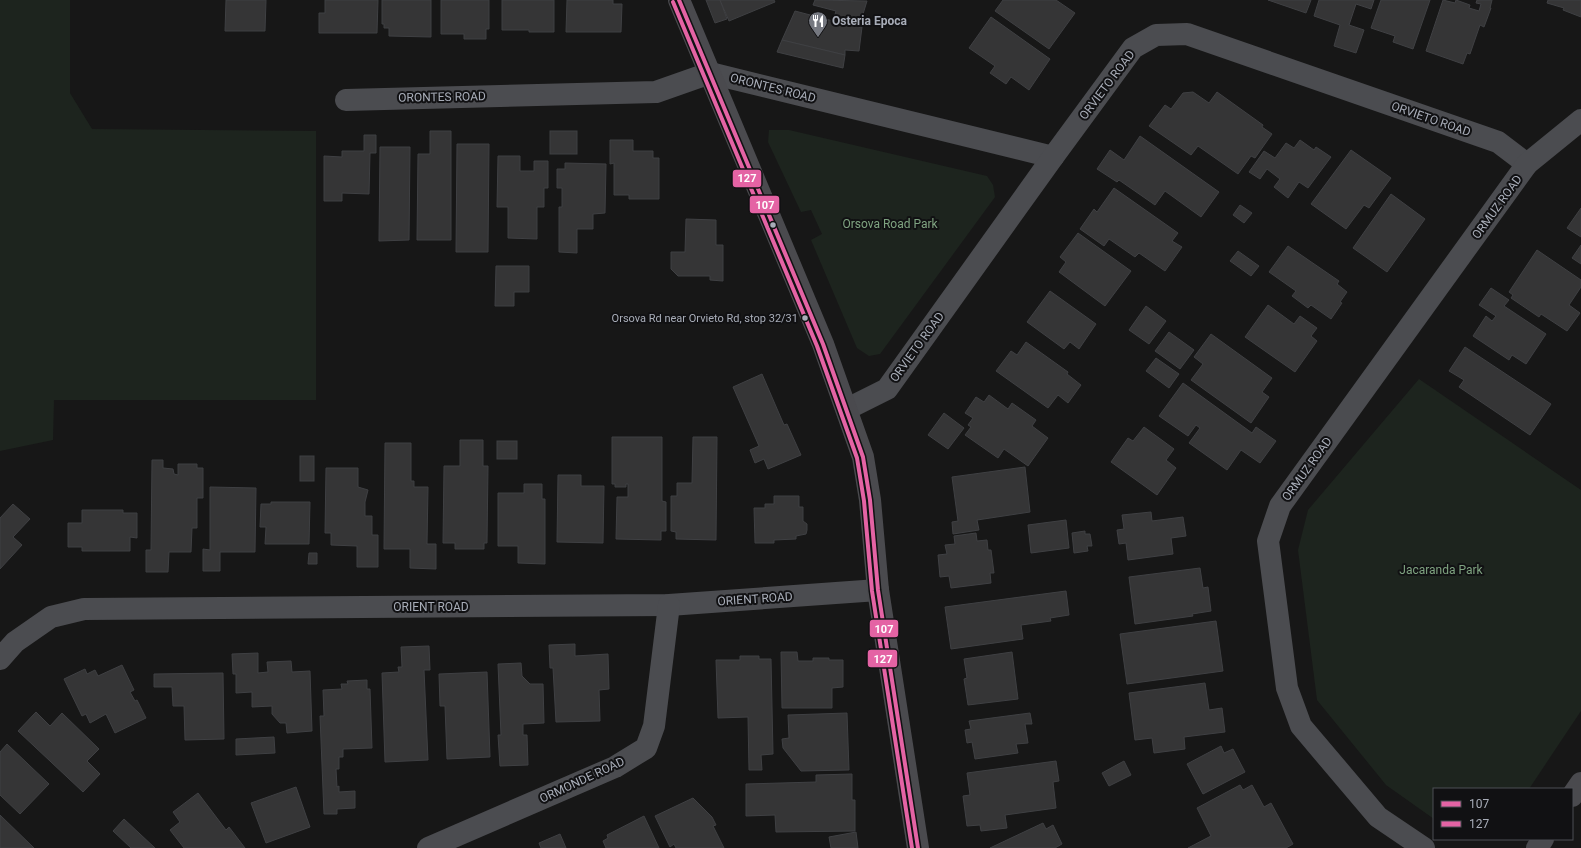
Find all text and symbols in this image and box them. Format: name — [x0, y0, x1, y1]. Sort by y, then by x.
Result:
restaurant icon: Osteria Epoca — [807, 10, 829, 38]
place label: Osteria Epoca — [832, 14, 907, 28]
street label: ORVIETO ROAD — [1076, 48, 1138, 122]
street label: ORONTES ROAD — [729, 71, 817, 105]
street label: ORONTES ROAD — [398, 89, 486, 105]
street label: ORVIETO ROAD — [1390, 99, 1473, 139]
line badge: 127 — [732, 169, 762, 188]
text: 127 — [738, 172, 756, 185]
street label: ORMUZ ROAD — [1469, 172, 1525, 242]
line badge: 107 — [749, 195, 780, 214]
text: 107 — [756, 199, 774, 212]
park label: Orsova Road Park — [842, 217, 939, 231]
unlabelled marker — [768, 220, 778, 230]
street label: ORVIETO ROAD — [887, 309, 947, 385]
place label: Orsova Rd near Orvieto Rd, stop 32/31 — [612, 312, 798, 325]
marker: Orsova Rd near Orvieto Rd, stop 32/31 — [800, 313, 810, 323]
street label: ORMUZ ROAD — [1279, 434, 1335, 504]
park label: Jacaranda Park — [1399, 563, 1484, 577]
street label: ORIENT ROAD — [717, 589, 793, 609]
street label: ORIENT ROAD — [393, 600, 469, 614]
line badge: 107 — [869, 619, 899, 638]
text: 107 — [875, 623, 893, 636]
line badge: 127 — [867, 649, 898, 668]
text: 127 — [874, 653, 892, 666]
street label: ORMONDE ROAD — [537, 754, 627, 806]
legend — [1433, 788, 1573, 840]
text: 107 — [1469, 797, 1489, 811]
text: 127 — [1469, 817, 1489, 831]

